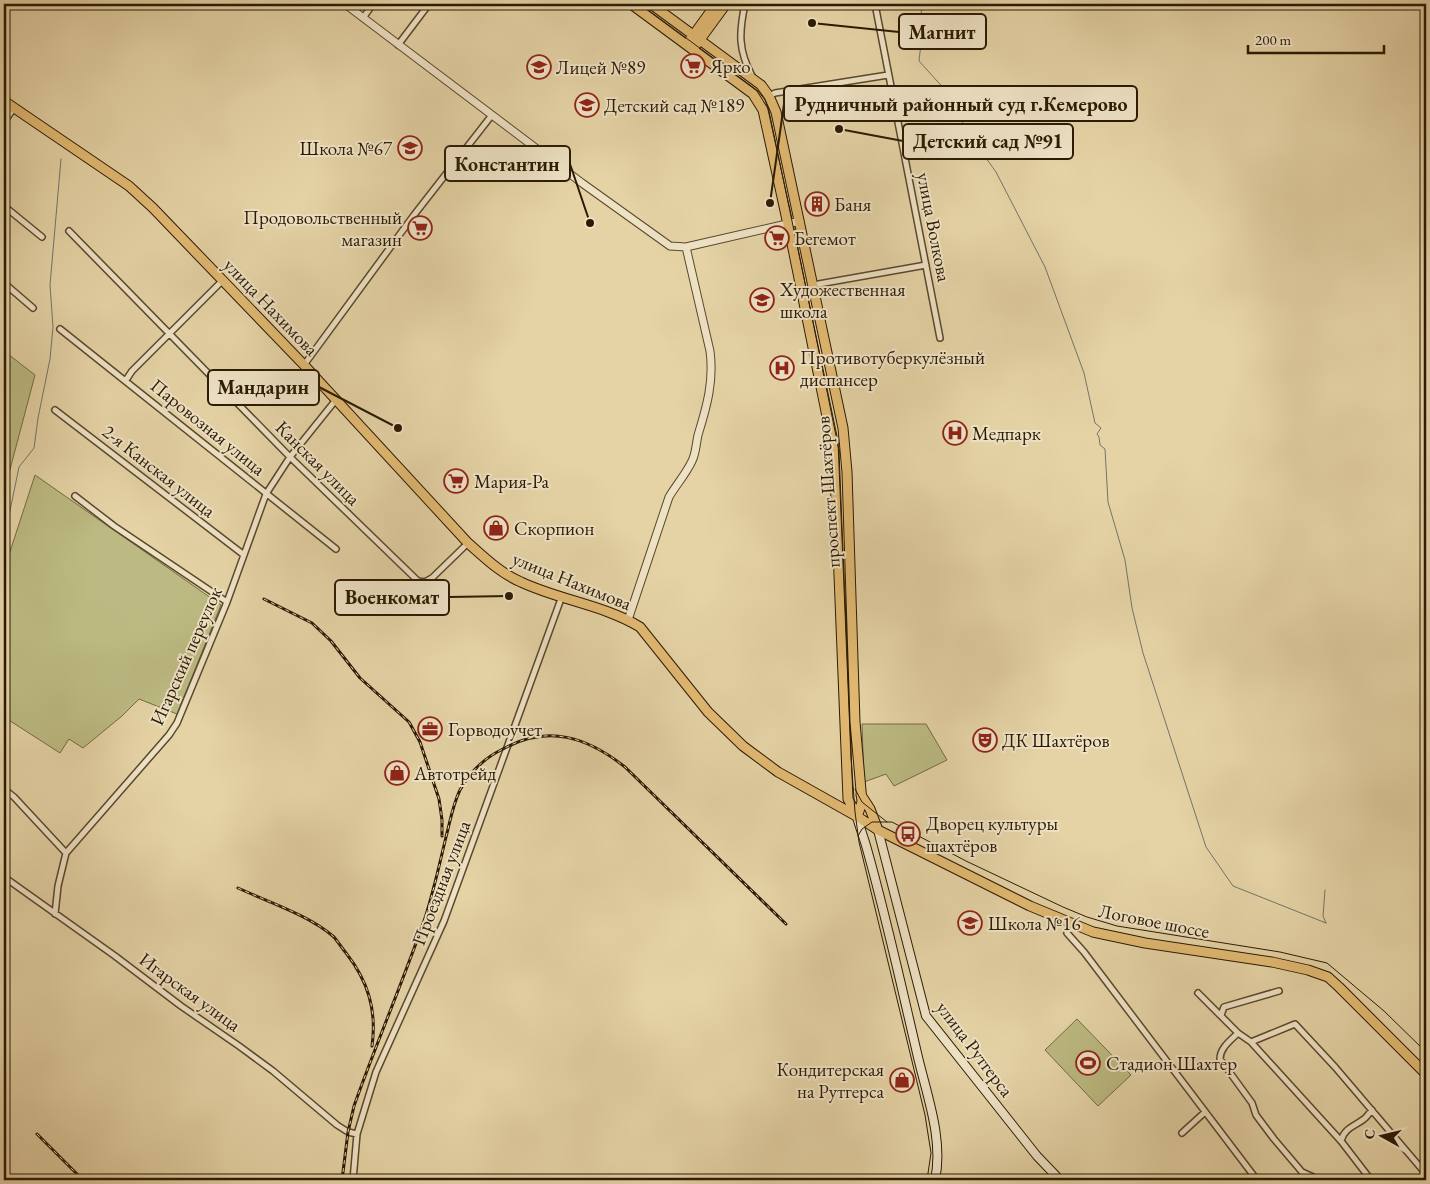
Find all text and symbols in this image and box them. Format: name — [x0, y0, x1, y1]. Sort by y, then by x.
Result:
callout: Магнит — [899, 14, 986, 49]
text: Магнит — [909, 19, 975, 45]
scale bar — [1248, 22, 1384, 54]
text: 200 m — [1255, 30, 1292, 49]
supermarket icon: Ярко — [680, 53, 706, 79]
school or university icon: Лицей №89 — [526, 54, 552, 80]
place label: Ярко — [709, 54, 751, 79]
place label: Лицей №89 — [556, 55, 645, 80]
callout: Рудничный районный суд г.Кемерово — [784, 86, 1137, 121]
text: Рудничный районный суд г.Кемерово — [794, 91, 1128, 117]
school or university icon: Детский сад №189 — [574, 92, 600, 118]
place label: Детский сад №189 — [604, 93, 744, 118]
callout: Детский сад №91 — [903, 124, 1073, 159]
text: Детский сад №91 — [913, 128, 1063, 154]
school or university icon: Школа №67 — [397, 135, 423, 161]
place label: Школа №67 — [299, 136, 393, 161]
callout: Константин — [445, 146, 570, 181]
text: Константин — [454, 151, 560, 177]
street label: улица Волкова — [911, 170, 957, 284]
building icon: Баня — [804, 191, 830, 217]
place label: Баня — [834, 192, 872, 217]
place label: Продовольственный магазин — [243, 205, 402, 252]
supermarket icon: Продовольственный магазин — [407, 215, 433, 241]
supermarket icon: Бегемот — [764, 225, 790, 251]
place label: Бегемот — [794, 226, 856, 251]
street label: улица Нахимова — [218, 253, 324, 361]
place label: Художественная школа — [779, 277, 906, 324]
school or university icon: Художественная школа — [749, 287, 775, 313]
place label: Противотуберкулёзный диспансер — [800, 345, 985, 392]
hospital icon: Противотуберкулёзный диспансер — [769, 355, 795, 381]
callout: Мандарин — [208, 370, 319, 405]
street label: Паровозная улица — [145, 373, 271, 481]
text: Мандарин — [217, 374, 309, 400]
street label: Канская улица — [270, 415, 366, 511]
street label: проспект Шахтёров — [810, 415, 846, 569]
street label: 2-я Канская улица — [97, 419, 221, 523]
hospital icon: Медпарк — [942, 420, 968, 446]
place label: Медпарк — [972, 421, 1041, 446]
supermarket icon: Мария-Ра — [443, 468, 469, 494]
place label: Мария-Ра — [474, 469, 549, 494]
shop icon: Скорпион — [483, 515, 509, 541]
place label: Скорпион — [514, 516, 594, 541]
street label: улица Нахимова — [509, 546, 636, 616]
callout: Военкомат — [335, 580, 449, 615]
street label: Игарский переулок — [144, 583, 228, 729]
text: Военкомат — [345, 584, 439, 610]
office icon: Горводоучет — [417, 716, 443, 742]
place label: Горводоучет — [448, 717, 542, 742]
theatre icon: ДК Шахтёров — [972, 727, 998, 753]
place label: ДК Шахтёров — [1002, 728, 1110, 753]
shop icon: Автотрейд — [384, 760, 410, 786]
place label: Автотрейд — [413, 761, 496, 786]
place label: Дворец культуры шахтёров — [926, 811, 1059, 858]
street label: Проездная улица — [406, 816, 477, 949]
bus stop icon: Дворец культуры шахтёров — [895, 821, 921, 847]
street label: Логовое шоссе — [1096, 898, 1212, 944]
school or university icon: Школа №16 — [957, 910, 983, 936]
place label: Школа №16 — [988, 911, 1081, 936]
street label: Игарская улица — [134, 947, 246, 1038]
street label: улица Рутгерса — [931, 996, 1019, 1102]
sports icon: Стадион Шахтер — [1075, 1050, 1101, 1076]
place label: Стадион Шахтер — [1106, 1051, 1237, 1076]
place label: Кондитерская на Рутгерса — [776, 1057, 885, 1104]
shop icon: Кондитерская на Рутгерса — [889, 1067, 915, 1093]
north arrow — [1358, 1112, 1408, 1162]
text: С — [1360, 1128, 1379, 1140]

